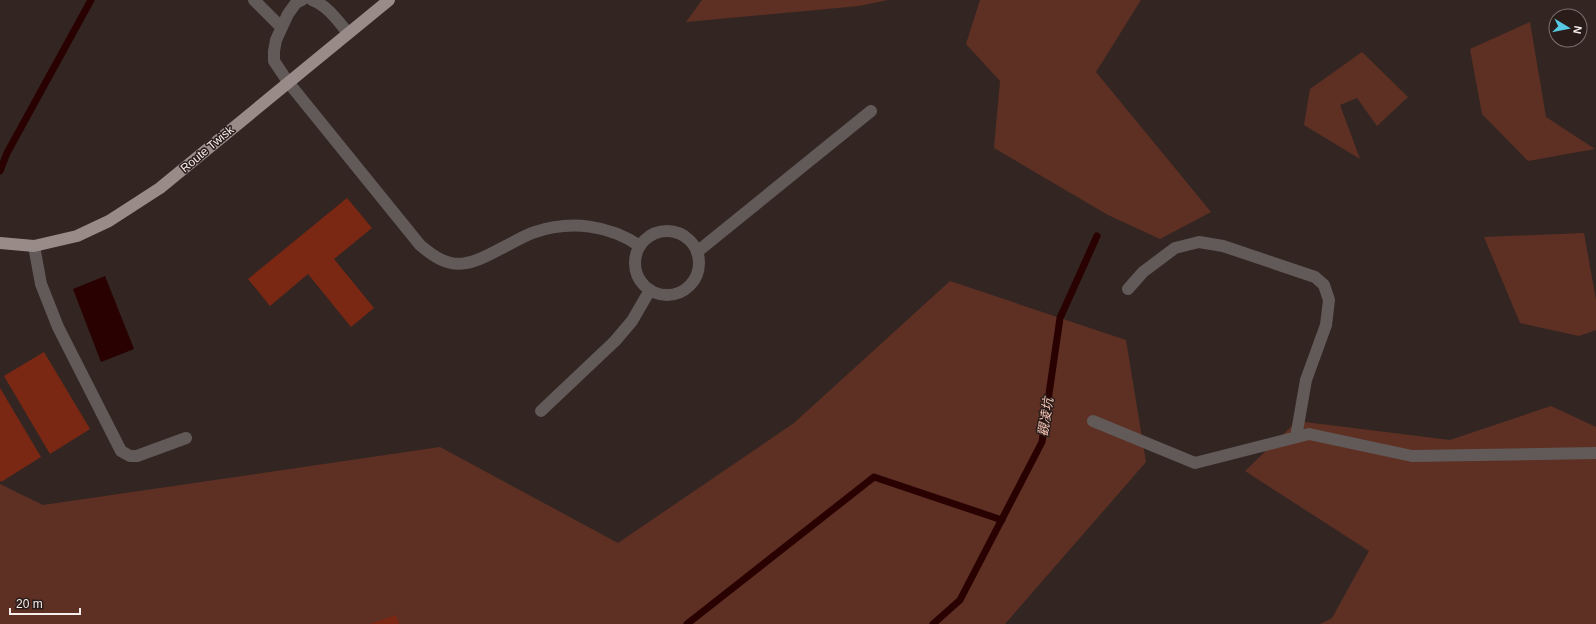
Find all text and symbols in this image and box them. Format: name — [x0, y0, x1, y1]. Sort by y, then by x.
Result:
north arrow — [1548, 8, 1588, 48]
text: N — [1571, 25, 1584, 35]
street label: Route Twisk — [178, 122, 237, 175]
water label: 觀凌坑 — [1035, 395, 1056, 438]
scale bar — [10, 590, 80, 616]
text: 20 m — [16, 597, 43, 611]

